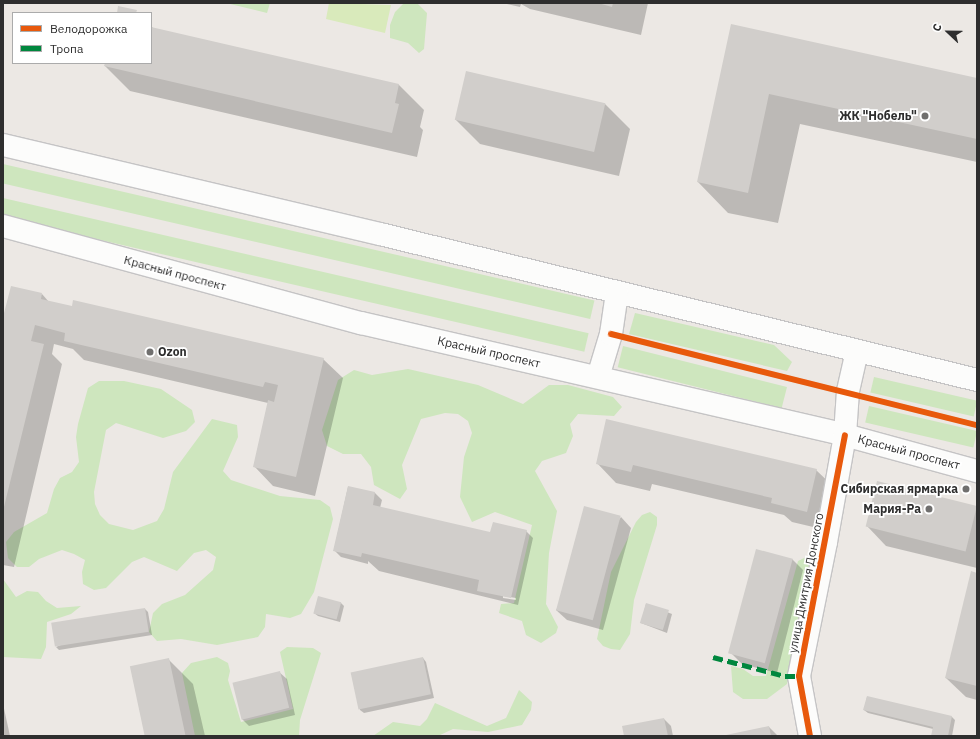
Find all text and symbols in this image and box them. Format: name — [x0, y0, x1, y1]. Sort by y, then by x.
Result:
legend — [12, 12, 152, 64]
north arrow — [928, 12, 968, 52]
text: Велодорожка — [50, 21, 127, 36]
text: С — [929, 22, 945, 33]
text: Тропа — [50, 41, 83, 56]
place label: ЖК "Нобель" — [839, 109, 917, 123]
marker: ЖК "Нобель" — [920, 111, 930, 121]
street label: Красный проспект — [122, 252, 228, 294]
street label: Красный проспект — [436, 333, 542, 371]
place label: Ozon — [158, 345, 187, 359]
marker: Ozon — [145, 347, 155, 357]
street label: Красный проспект — [856, 431, 962, 473]
place label: Сибирская ярмарка — [841, 482, 958, 496]
marker: Сибирская ярмарка — [961, 484, 971, 494]
place label: Мария-Ра — [863, 502, 921, 516]
marker: Мария-Ра — [924, 504, 934, 514]
street label: улица Дмитрия Донского — [785, 512, 827, 654]

